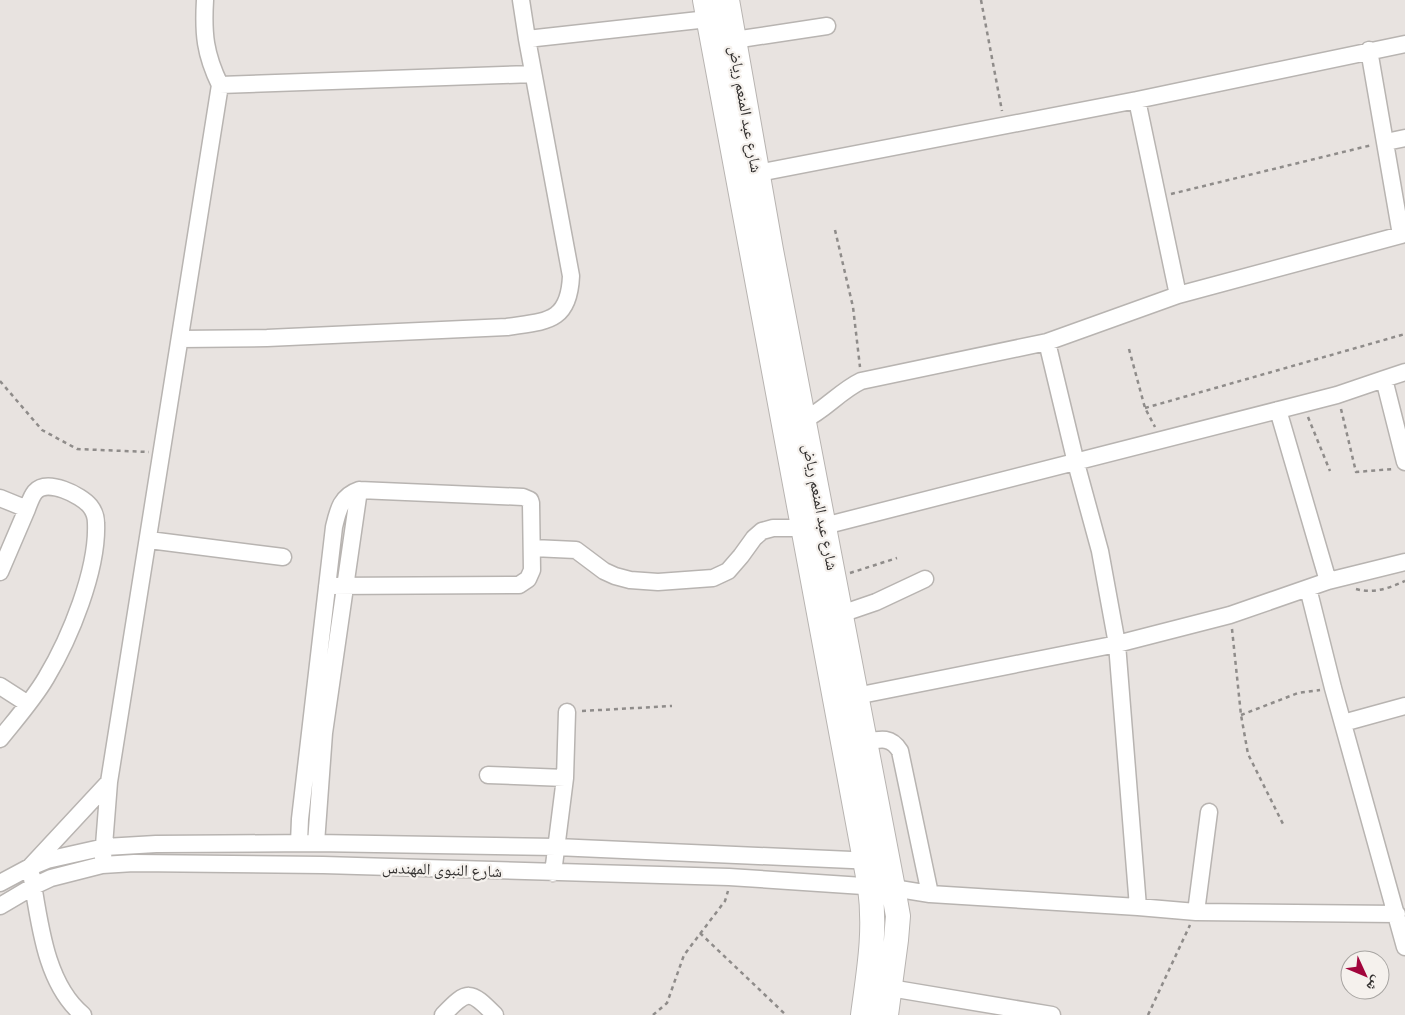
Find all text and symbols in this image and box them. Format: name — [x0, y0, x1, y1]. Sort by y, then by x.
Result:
street label: شارع عبد المنعم رياض — [724, 44, 766, 174]
street label: شارع عبد المنعم رياض — [798, 442, 842, 572]
street label: شارع النبوى المهندس — [382, 858, 502, 882]
north arrow — [1340, 950, 1390, 1000]
text: ش — [1363, 972, 1386, 996]

